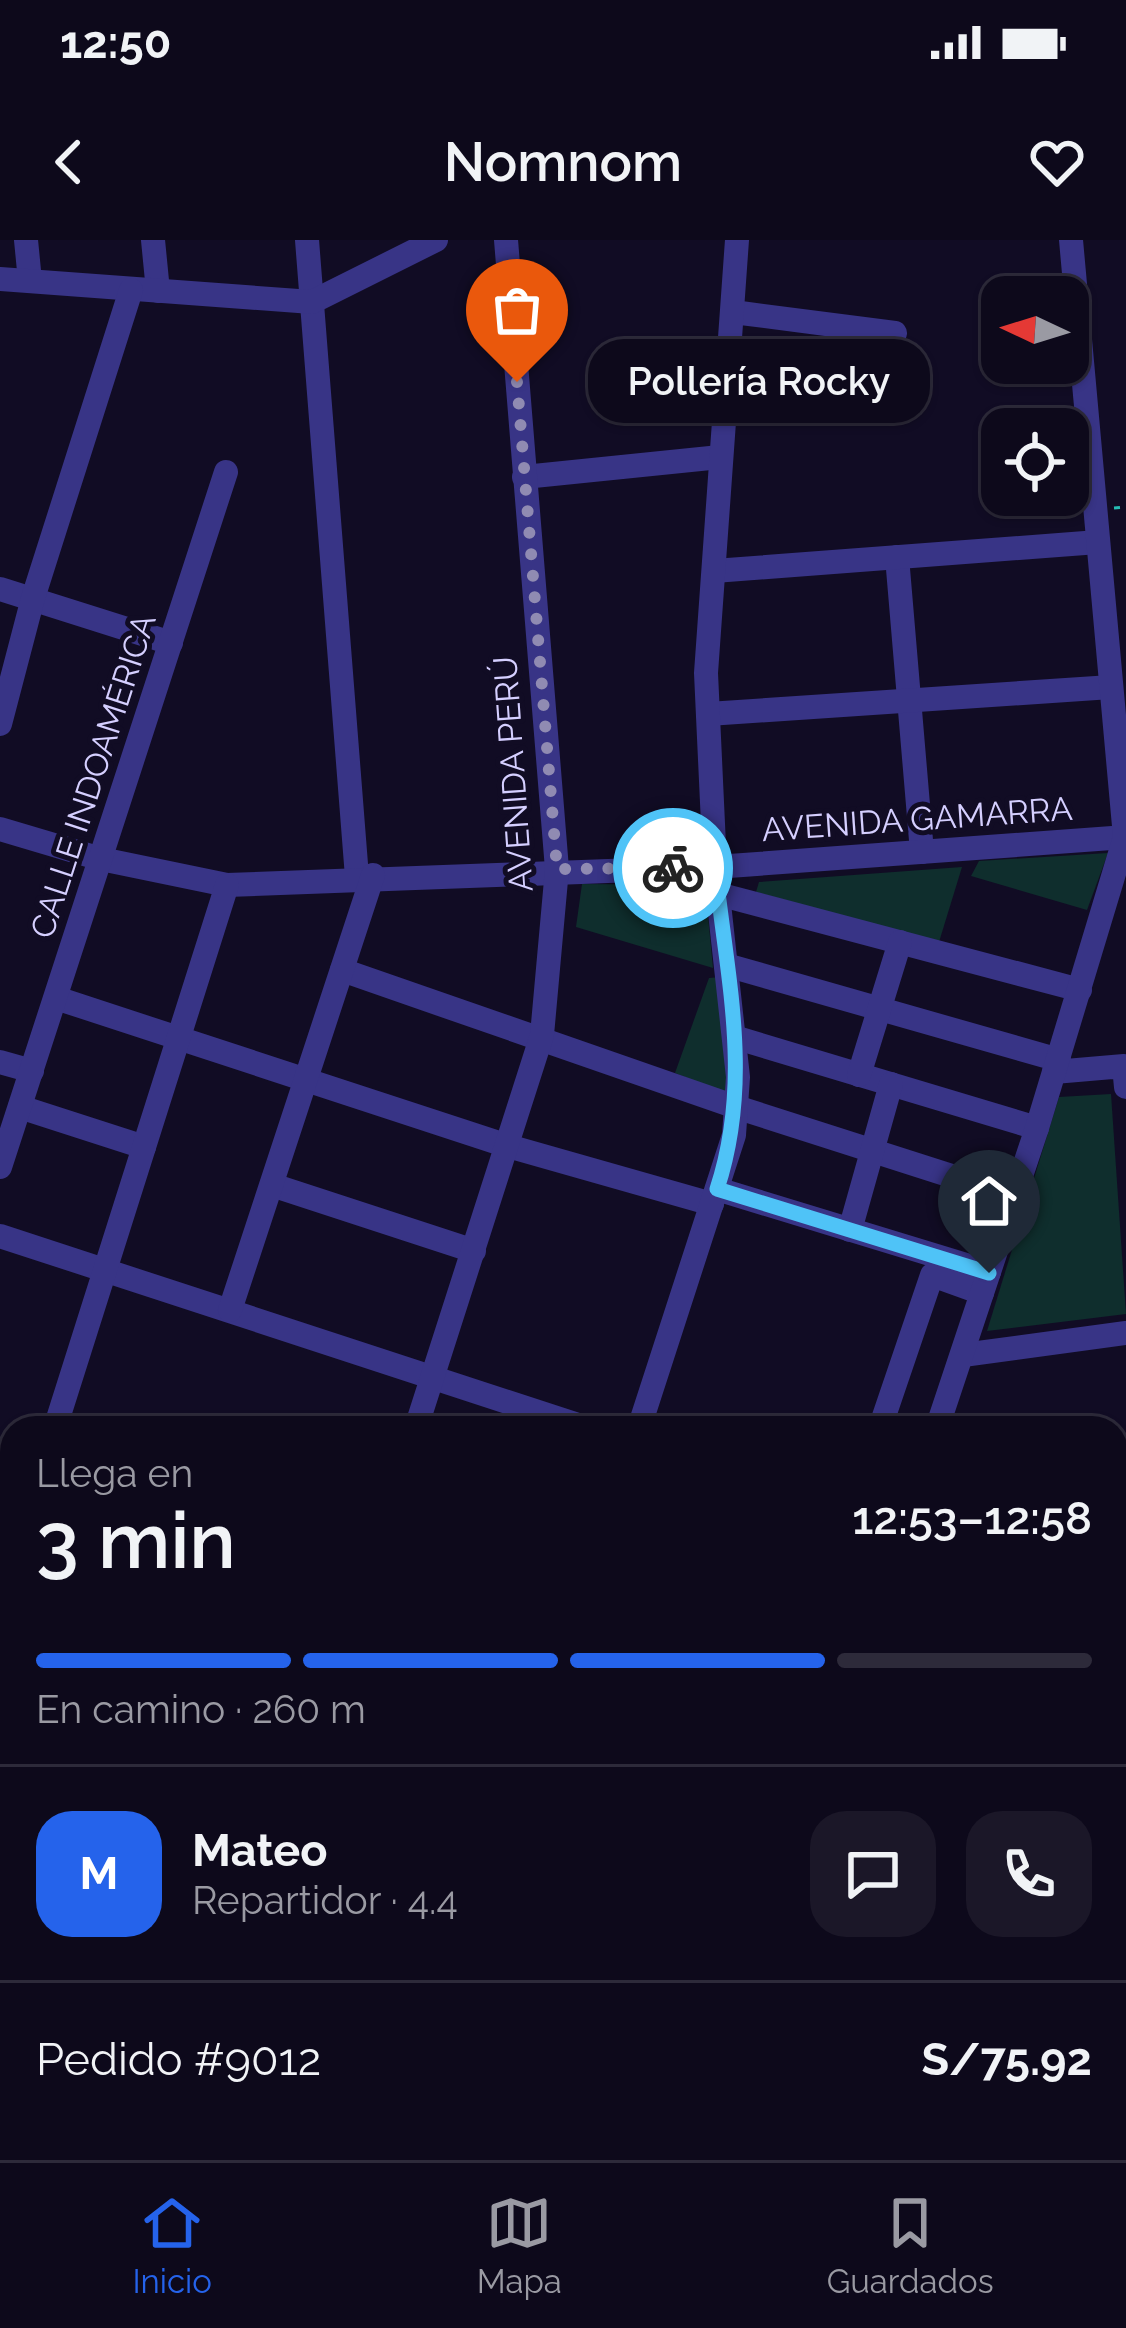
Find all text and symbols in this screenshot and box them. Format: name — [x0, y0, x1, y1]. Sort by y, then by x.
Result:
text: 12:50 — [60, 16, 171, 69]
icon: back — [36, 129, 102, 195]
icon: heart — [1024, 129, 1090, 195]
text: Nomnom — [444, 130, 682, 194]
pin — [466, 259, 568, 382]
north arrow — [981, 276, 1089, 384]
map controls — [981, 276, 1089, 516]
icon: bag — [484, 277, 550, 343]
callout: Pollería Rocky — [589, 340, 931, 424]
text: Pollería Rocky — [628, 358, 890, 404]
button: locate — [981, 408, 1089, 516]
street label: CALLE INDOAMÉRICA — [22, 609, 164, 943]
street label: AVENIDA PERÚ — [484, 655, 541, 893]
street label: AVENIDA GAMARRA — [760, 789, 1074, 849]
courier — [613, 808, 733, 928]
icon: bike — [640, 835, 706, 901]
pin — [938, 1150, 1040, 1273]
icon: home — [956, 1168, 1022, 1234]
text: Llega en — [36, 1450, 193, 1496]
text: 12:53–12:58 — [852, 1492, 1092, 1545]
text: 3 min — [36, 1495, 236, 1586]
text: En camino · 260 m — [36, 1686, 366, 1732]
button: chat — [810, 1811, 936, 1937]
button: phone — [966, 1811, 1092, 1937]
text: Mateo — [192, 1824, 327, 1877]
text: M — [80, 1847, 118, 1900]
text: Repartidor · 4.4 — [192, 1877, 458, 1923]
text: Pedido #9012 — [36, 2033, 321, 2086]
text: S/75.92 — [921, 2033, 1092, 2086]
tab: Inicio — [132, 2190, 212, 2301]
tab: Mapa — [477, 2190, 562, 2301]
tab: Guardados — [827, 2190, 994, 2301]

